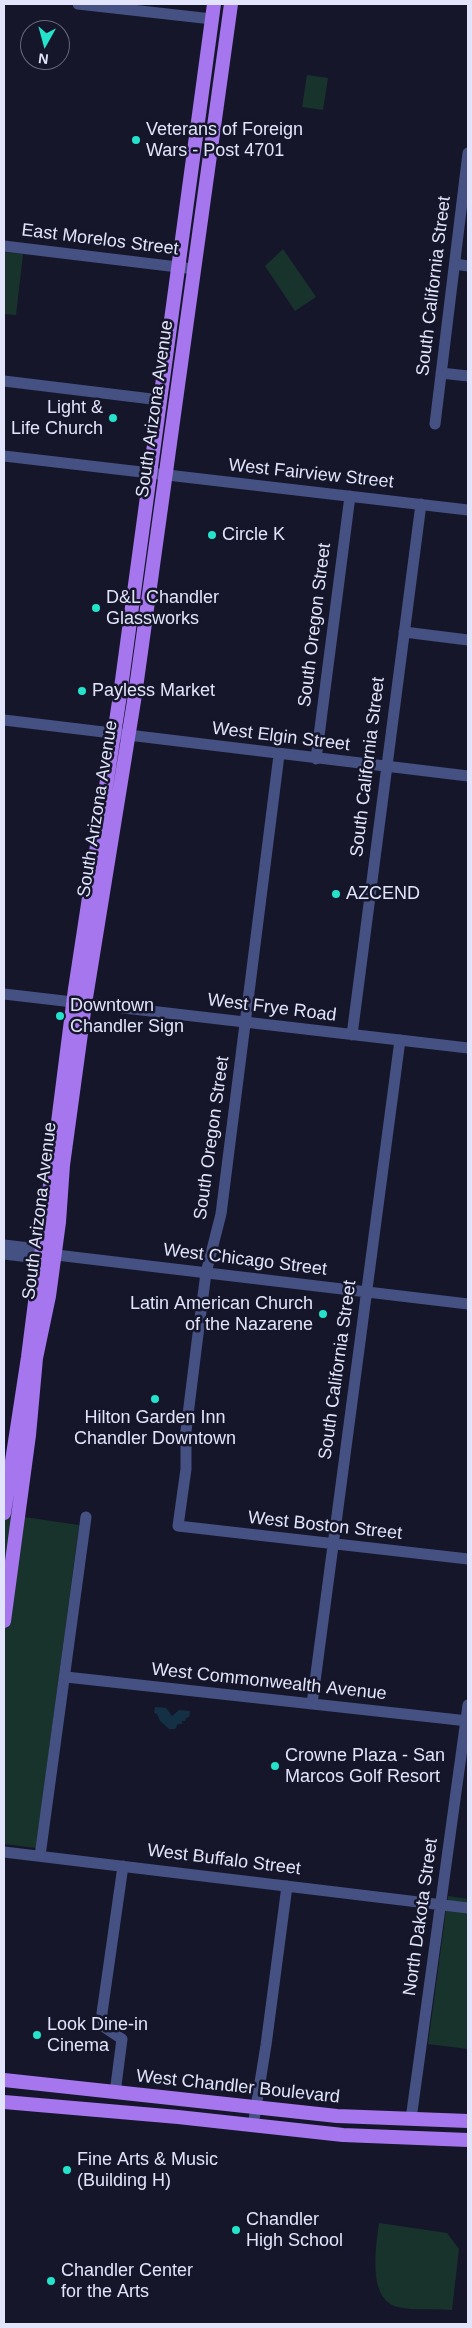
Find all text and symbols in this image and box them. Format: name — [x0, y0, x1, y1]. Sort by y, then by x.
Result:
north arrow — [20, 20, 70, 70]
text: N — [37, 50, 49, 67]
place label: Veterans of Foreign Wars - Post 4701 — [146, 119, 303, 162]
marker: Veterans of Foreign Wars - Post 4701 — [130, 134, 142, 146]
street label: South California Street — [412, 195, 456, 377]
street label: East Morelos Street — [20, 220, 180, 260]
street label: South Arizona Avenue — [132, 319, 178, 499]
place label: Light & Life Church — [11, 397, 103, 439]
marker: Light & Life Church — [107, 412, 119, 424]
street label: West Fairview Street — [227, 455, 395, 493]
place label: Circle K — [222, 524, 285, 546]
marker: Circle K — [206, 529, 218, 541]
street label: South Oregon Street — [294, 542, 336, 708]
place label: D&L Chandler Glassworks — [106, 587, 219, 630]
marker: D&L Chandler Glassworks — [90, 602, 102, 614]
street label: South California Street — [346, 676, 390, 858]
place label: Payless Market — [92, 680, 215, 702]
marker: Payless Market — [76, 685, 88, 697]
street label: West Elgin Street — [211, 718, 351, 756]
street label: South Arizona Avenue — [73, 719, 123, 899]
place label: AZCEND — [346, 883, 420, 905]
marker: AZCEND — [330, 888, 342, 900]
street label: West Frye Road — [206, 989, 338, 1027]
place label: Downtown Chandler Sign — [70, 995, 184, 1038]
marker: Downtown Chandler Sign — [54, 1010, 66, 1022]
street label: South Oregon Street — [190, 1055, 234, 1221]
street label: South Arizona Avenue — [18, 1121, 62, 1301]
street label: West Chicago Street — [162, 1239, 328, 1281]
street label: South California Street — [315, 1279, 361, 1461]
place label: Latin American Church of the Nazarene — [130, 1293, 313, 1336]
marker: Latin American Church of the Nazarene — [317, 1308, 329, 1320]
marker: Hilton Garden Inn Chandler Downtown — [149, 1393, 161, 1405]
place label: Hilton Garden Inn Chandler Downtown — [74, 1407, 236, 1450]
street label: West Boston Street — [247, 1507, 403, 1545]
street label: West Commonwealth Avenue — [150, 1659, 388, 1705]
place label: Crowne Plaza - San Marcos Golf Resort — [285, 1745, 445, 1788]
marker: Crowne Plaza - San Marcos Golf Resort — [269, 1760, 281, 1772]
street label: North Dakota Street — [399, 1837, 443, 1997]
street label: West Buffalo Street — [146, 1840, 302, 1880]
place label: Look Dine-in Cinema — [47, 2014, 148, 2056]
marker: Look Dine-in Cinema — [31, 2029, 43, 2041]
street label: West Chandler Boulevard — [135, 2066, 341, 2108]
place label: Fine Arts & Music (Building H) — [77, 2149, 218, 2192]
marker: Fine Arts & Music (Building H) — [61, 2164, 73, 2176]
place label: Chandler High School — [246, 2209, 343, 2252]
marker: Chandler High School — [230, 2224, 242, 2236]
place label: Chandler Center for the Arts — [61, 2260, 193, 2302]
marker: Chandler Center for the Arts — [45, 2275, 57, 2287]

